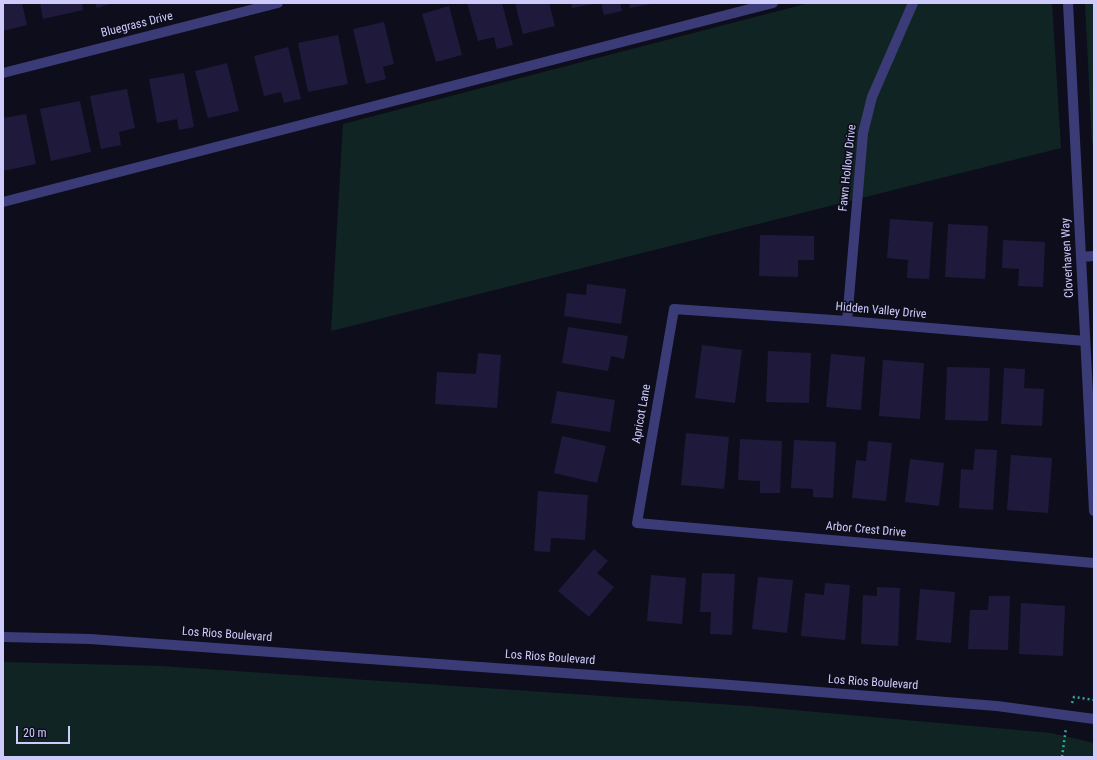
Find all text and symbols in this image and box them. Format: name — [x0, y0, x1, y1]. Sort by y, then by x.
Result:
street label: Bluegrass Drive — [100, 9, 174, 41]
street label: Fawn Hollow Drive — [836, 124, 860, 212]
street label: Cloverhaven Way — [1059, 218, 1077, 298]
street label: Hidden Valley Drive — [835, 300, 927, 322]
street label: Apricot Lane — [630, 383, 654, 445]
street label: Arbor Crest Drive — [825, 519, 907, 541]
street label: Los Rios Boulevard — [181, 625, 273, 645]
street label: Los Rios Boulevard — [504, 648, 596, 668]
street label: Los Rios Boulevard — [827, 673, 919, 693]
scale bar — [18, 718, 72, 744]
text: 20 m — [23, 726, 47, 740]

